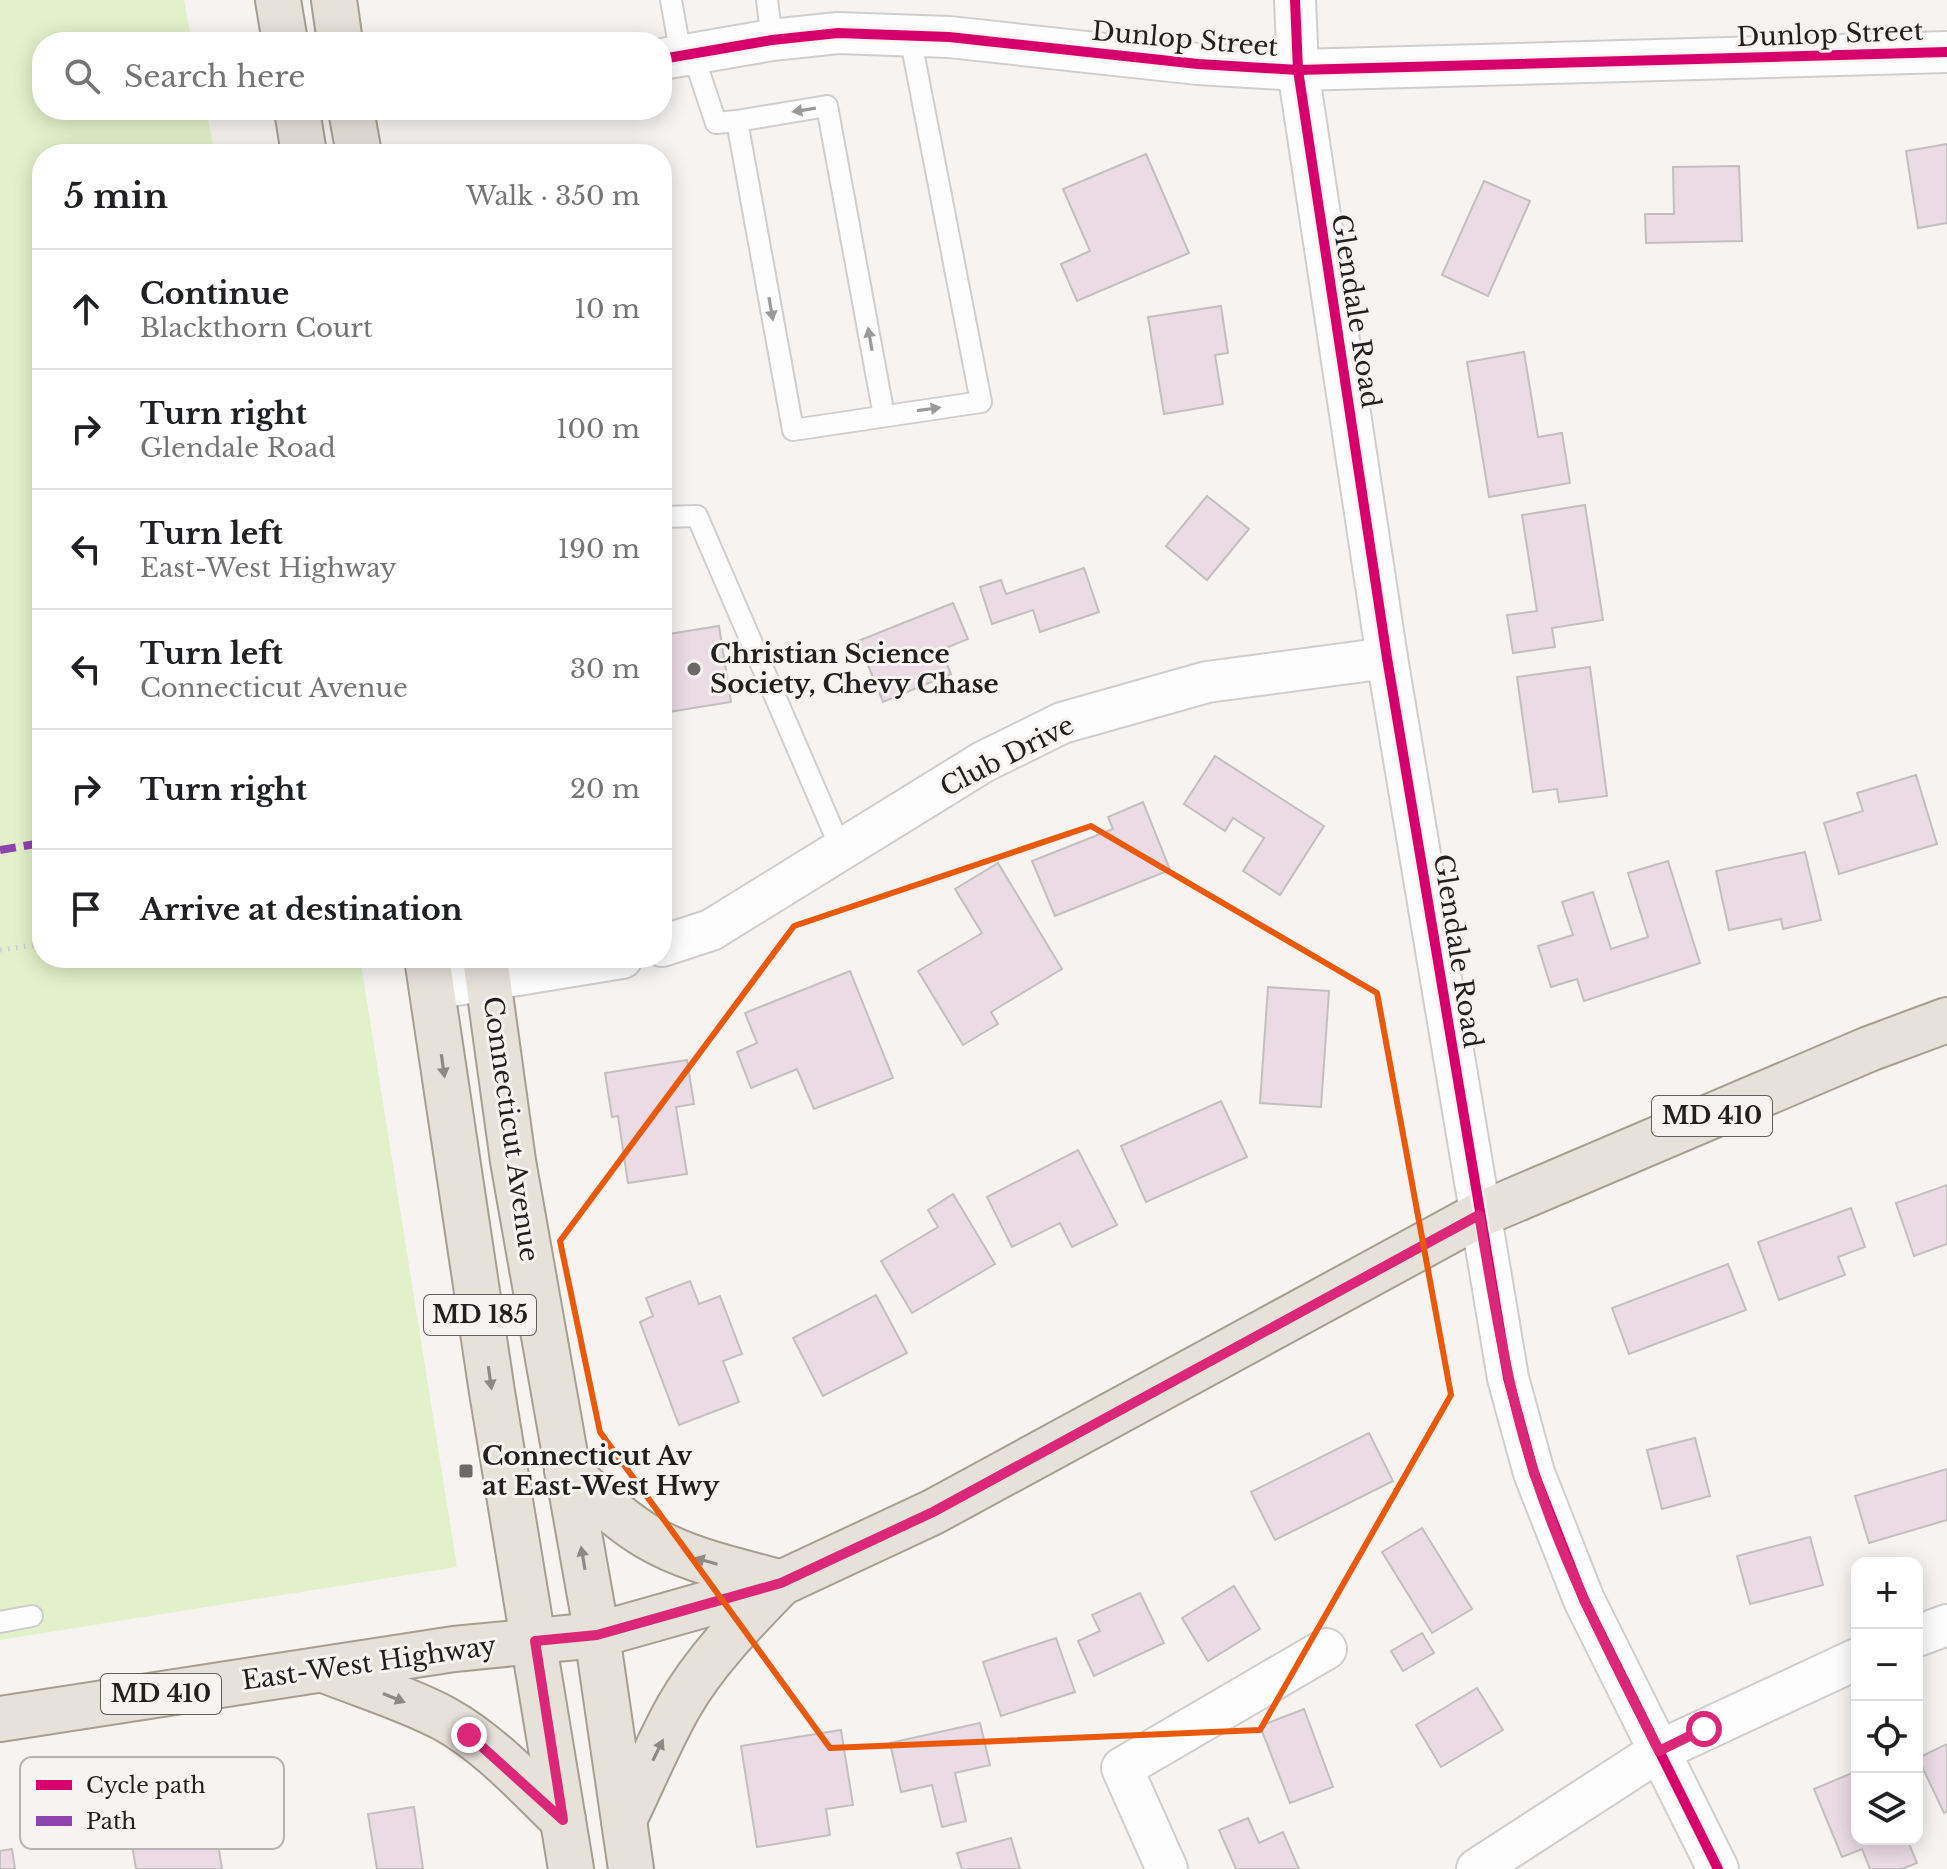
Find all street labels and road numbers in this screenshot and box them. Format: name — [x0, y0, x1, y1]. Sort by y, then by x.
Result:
street label: Dunlop Street — [1090, 15, 1280, 63]
street label: Dunlop Street — [1736, 15, 1924, 53]
street label: Glendale Road — [1325, 212, 1387, 410]
street label: Club Drive — [935, 709, 1079, 803]
street label: Glendale Road — [1427, 852, 1489, 1050]
street label: Connecticut Avenue — [477, 994, 545, 1264]
road number: MD 410 — [1652, 1096, 1772, 1136]
road number: MD 185 — [424, 1295, 536, 1335]
street label: East-West Highway — [240, 1629, 499, 1697]
road number: MD 410 — [101, 1674, 221, 1714]

